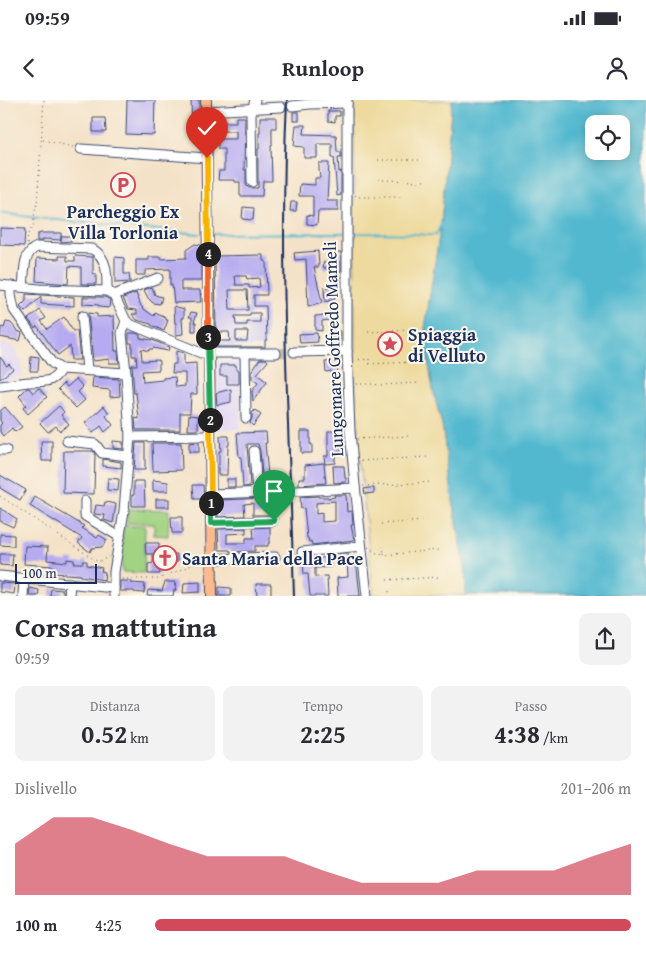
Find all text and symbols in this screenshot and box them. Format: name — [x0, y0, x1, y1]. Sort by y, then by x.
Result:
text: 09:59 — [25, 4, 70, 32]
text: Runloop — [282, 52, 364, 84]
icon: back — [15, 54, 43, 82]
icon: person — [603, 54, 631, 82]
pin — [186, 107, 228, 158]
icon: check — [193, 114, 221, 142]
map controls — [585, 115, 630, 160]
button: locate — [585, 115, 630, 160]
parking icon: Parcheggio Ex Villa Torlonia — [110, 172, 136, 198]
place label: Parcheggio Ex Villa Torlonia — [67, 198, 180, 246]
street label: Lungomare Goffredo Mameli — [316, 241, 350, 457]
pin: 4 — [196, 242, 220, 266]
text: 4 — [205, 244, 212, 264]
place label: Spiaggia di Velluto — [408, 321, 486, 369]
pin: 3 — [196, 324, 220, 350]
text: 3 — [205, 327, 212, 347]
place icon: Spiaggia di Velluto — [377, 331, 403, 357]
pin: 2 — [198, 408, 222, 432]
text: 2 — [207, 410, 214, 430]
pin — [253, 470, 295, 521]
icon: arrive — [260, 477, 288, 505]
pin: 1 — [198, 490, 224, 516]
text: 1 — [208, 493, 215, 513]
church icon: Santa Maria della Pace — [152, 545, 178, 571]
place label: Santa Maria della Pace — [182, 545, 364, 572]
scale bar — [15, 560, 98, 584]
text: 100 m — [22, 563, 57, 583]
text: Corsa mattutina — [15, 606, 217, 647]
button: share — [579, 613, 631, 665]
text: 09:59 — [15, 646, 50, 670]
text: Distanza — [90, 696, 140, 716]
text: Tempo — [303, 696, 343, 716]
text: Passo — [515, 696, 547, 716]
text: 0.52 — [81, 716, 127, 752]
text: 2:25 — [300, 716, 346, 752]
text: 4:38 — [494, 716, 540, 752]
text: km — [127, 728, 149, 748]
text: /km — [540, 728, 568, 748]
text: Dislivello — [15, 776, 77, 800]
text: 201–206 m — [561, 776, 631, 800]
text: 100 m — [15, 913, 57, 937]
text: 4:25 — [95, 913, 122, 937]

